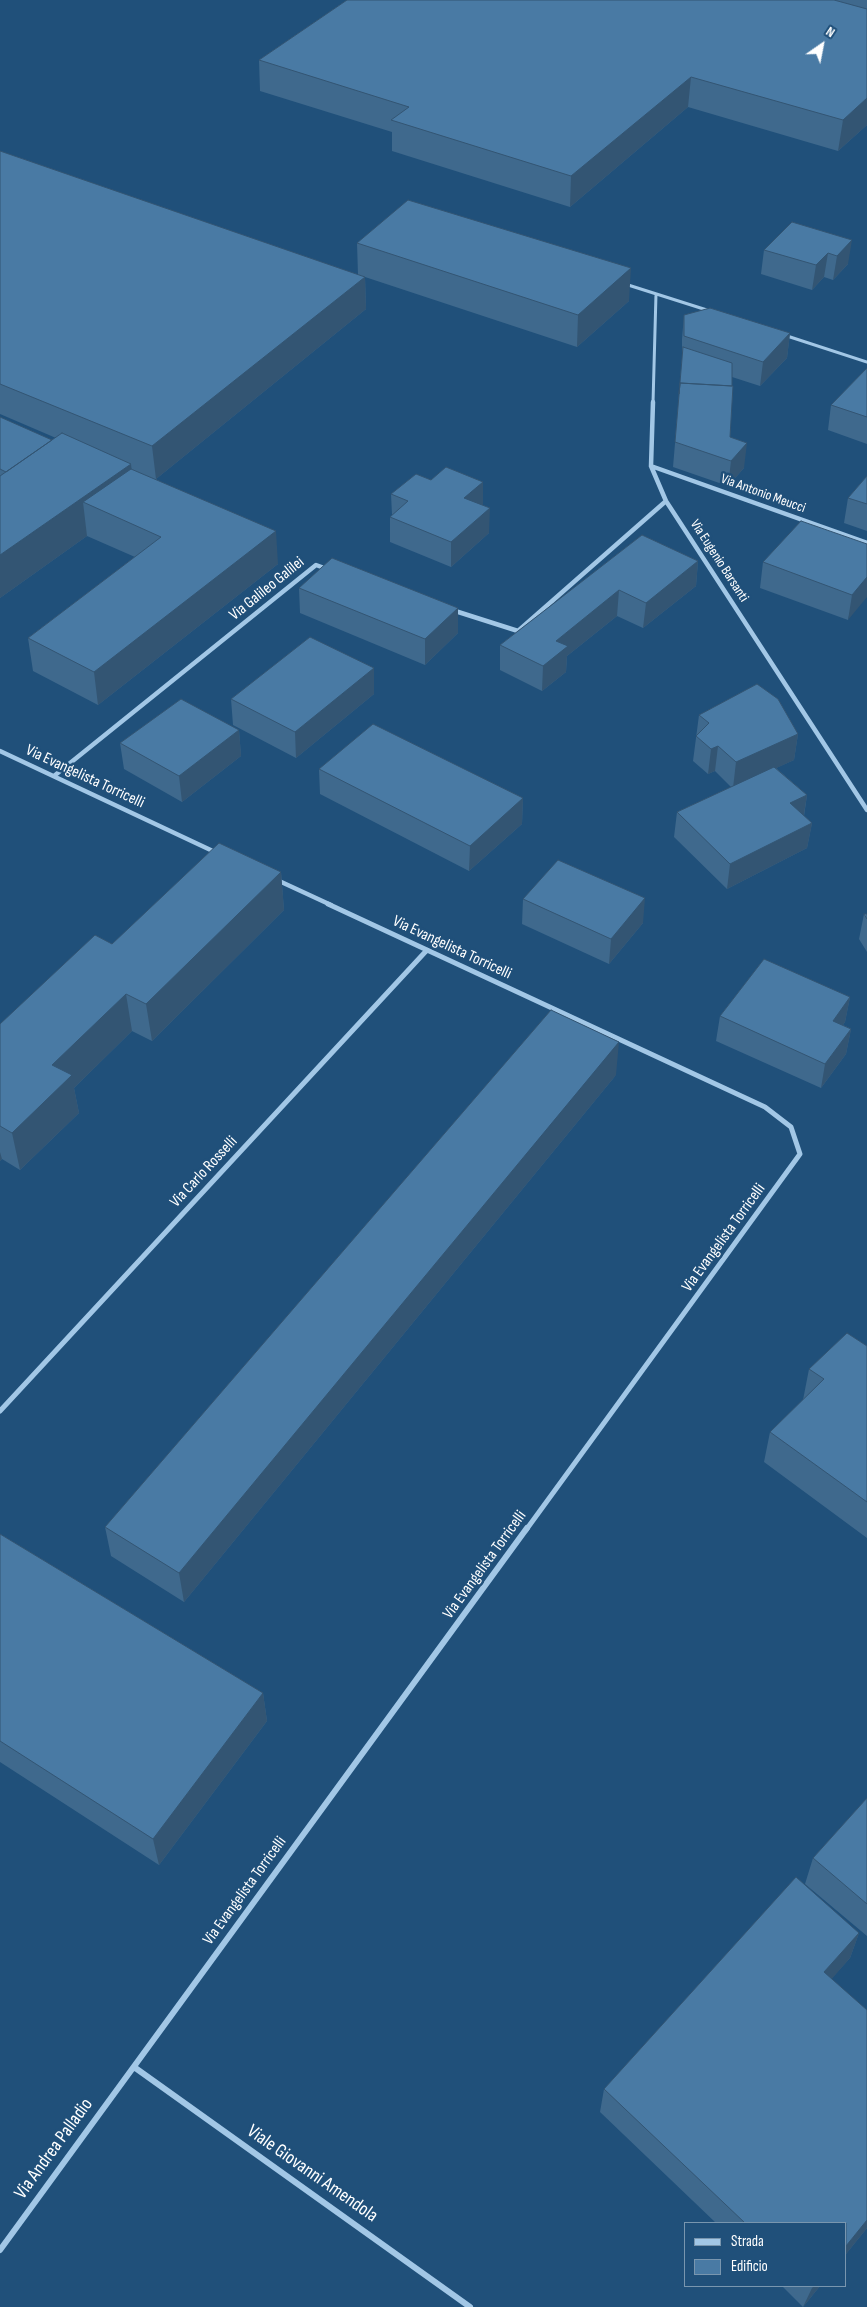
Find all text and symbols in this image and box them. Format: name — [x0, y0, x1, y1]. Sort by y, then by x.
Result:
north arrow — [797, 20, 847, 70]
text: N — [823, 23, 838, 41]
street label: Via Antonio Meucci — [718, 471, 808, 517]
street label: Via Eugenio Barsanti — [686, 517, 752, 605]
street label: Via Galileo Galilei — [226, 553, 308, 625]
street label: Via Evangelista Torricelli — [22, 741, 148, 813]
street label: Via Evangelista Torricelli — [389, 912, 515, 984]
street label: Via Carlo Rosselli — [166, 1132, 242, 1212]
street label: Via Evangelista Torricelli — [678, 1180, 770, 1296]
street label: Via Evangelista Torricelli — [439, 1507, 531, 1623]
street label: Via Evangelista Torricelli — [199, 1833, 291, 1949]
street label: Via Andrea Palladio — [10, 2094, 98, 2204]
street label: Viale Giovanni Amendola — [242, 2120, 382, 2228]
legend — [684, 2222, 847, 2287]
text: Strada — [731, 2232, 764, 2251]
text: Edificio — [731, 2257, 768, 2276]

